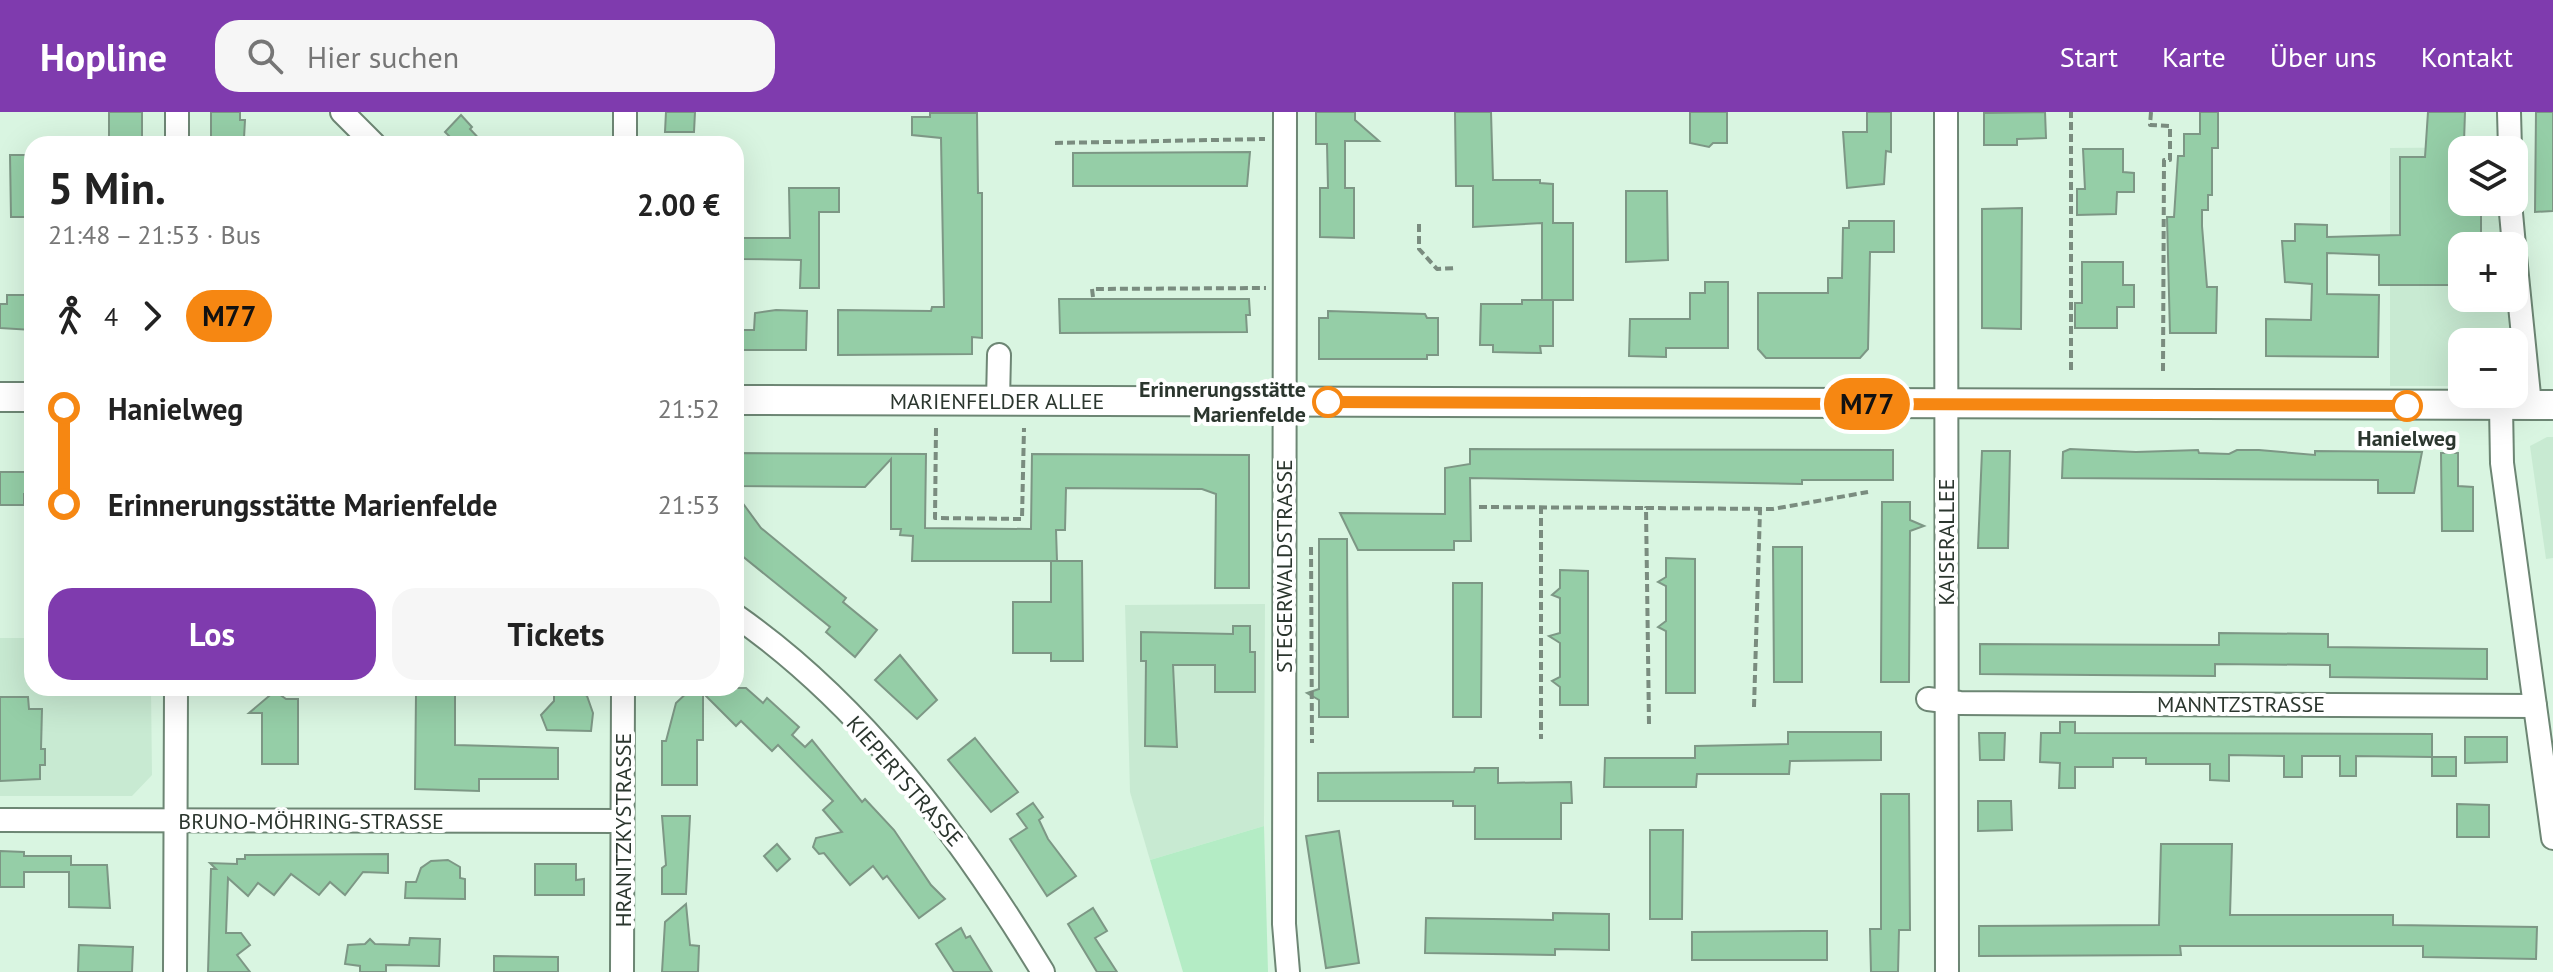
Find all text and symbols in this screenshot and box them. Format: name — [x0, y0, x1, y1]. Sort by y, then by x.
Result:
search box — [215, 20, 775, 92]
text: Hopline — [40, 32, 167, 81]
icon: search — [243, 34, 287, 78]
text: Hier suchen — [307, 37, 459, 76]
text: Start — [2060, 38, 2118, 75]
text: Karte — [2162, 38, 2226, 75]
text: Über uns — [2270, 38, 2377, 75]
text: Kontakt — [2421, 38, 2513, 75]
map controls — [2448, 136, 2528, 408]
button: layers — [2448, 136, 2528, 216]
text: 5 Min. — [48, 159, 166, 216]
text: 2.00 € — [637, 185, 720, 224]
text: 21:48 – 21:53 · Bus — [48, 218, 261, 251]
button: + — [2448, 232, 2528, 312]
icon: walk — [48, 294, 92, 338]
icon: forward — [130, 294, 174, 338]
text: M77 — [202, 297, 256, 334]
text: 4 — [104, 300, 118, 333]
button: − — [2448, 328, 2528, 408]
place label: Erinnerungsstätte Marienfelde — [1139, 375, 1306, 428]
line badge: M77 — [1821, 378, 1913, 430]
text: M77 — [1840, 385, 1894, 422]
street label: MARIENFELDER ALLEE — [890, 387, 1104, 415]
marker: Erinnerungsstätte Marienfelde — [1313, 387, 1343, 417]
text: Hanielweg — [108, 389, 243, 428]
marker: Hanielweg — [2392, 391, 2422, 421]
text: 21:52 — [658, 392, 720, 425]
place label: Hanielweg — [2357, 424, 2457, 452]
street label: STEGERWALDSTRASSE — [1270, 459, 1298, 673]
street label: KAISERALLEE — [1932, 478, 1960, 606]
text: Erinnerungsstätte Marienfelde — [108, 485, 497, 524]
text: 21:53 — [658, 488, 720, 521]
button: Los — [48, 588, 376, 680]
button: Tickets — [392, 588, 720, 680]
street label: MANNTZSTRASSE — [2157, 690, 2325, 718]
street label: KIEPERTSTRASSE — [841, 710, 969, 852]
street label: HRANITZKYSTRASSE — [609, 733, 637, 927]
street label: BRUNO-MÖHRING-STRASSE — [178, 807, 444, 835]

